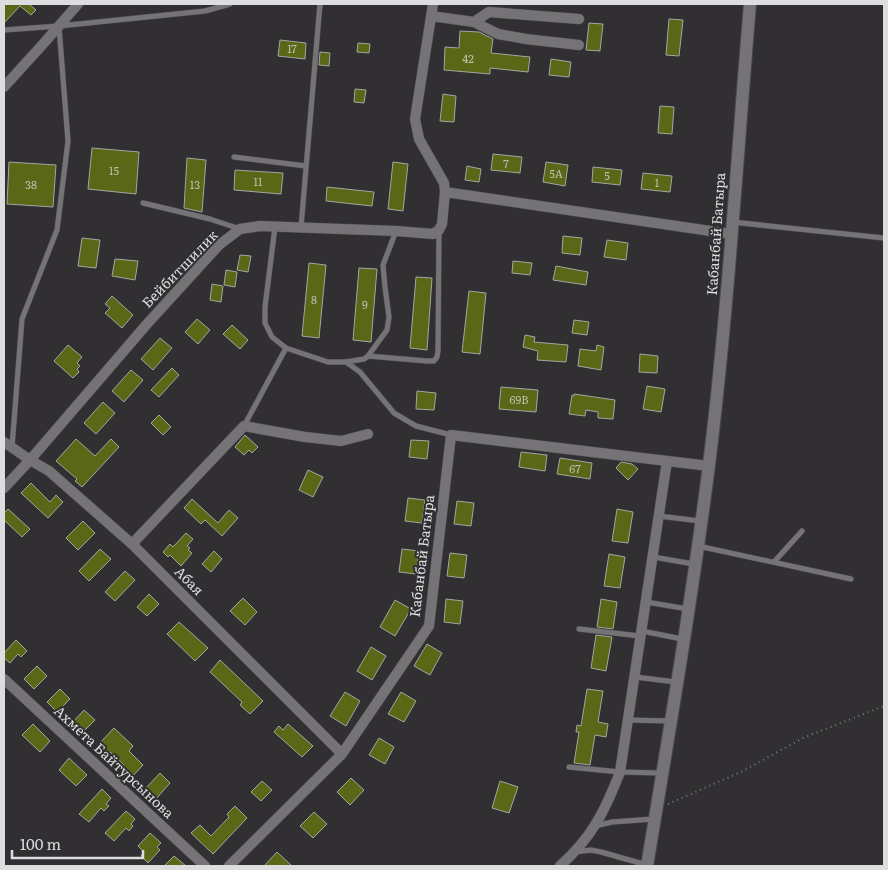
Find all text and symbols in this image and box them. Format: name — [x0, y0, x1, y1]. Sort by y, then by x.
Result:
house number: 17 — [287, 40, 297, 56]
house number: 42 — [462, 50, 474, 66]
house number: 7 — [503, 155, 509, 171]
house number: 15 — [109, 162, 119, 178]
house number: 5А — [549, 165, 563, 181]
house number: 5 — [604, 167, 610, 183]
street label: Кабанбай Батыра — [701, 171, 729, 296]
house number: 11 — [254, 173, 263, 189]
house number: 1 — [655, 174, 660, 190]
house number: 38 — [25, 176, 37, 192]
house number: 13 — [190, 176, 200, 192]
street label: Бейбитшилик — [137, 224, 222, 312]
house number: 8 — [311, 291, 317, 307]
house number: 9 — [362, 296, 368, 312]
house number: 69В — [510, 391, 528, 407]
house number: 67 — [569, 460, 581, 476]
street label: Кабанбай Батыра — [404, 493, 438, 618]
street label: Абая — [171, 561, 209, 599]
street label: Ахмета Байтурсынова — [50, 700, 179, 823]
scale bar — [12, 828, 144, 860]
text: 100 m — [20, 832, 61, 855]

